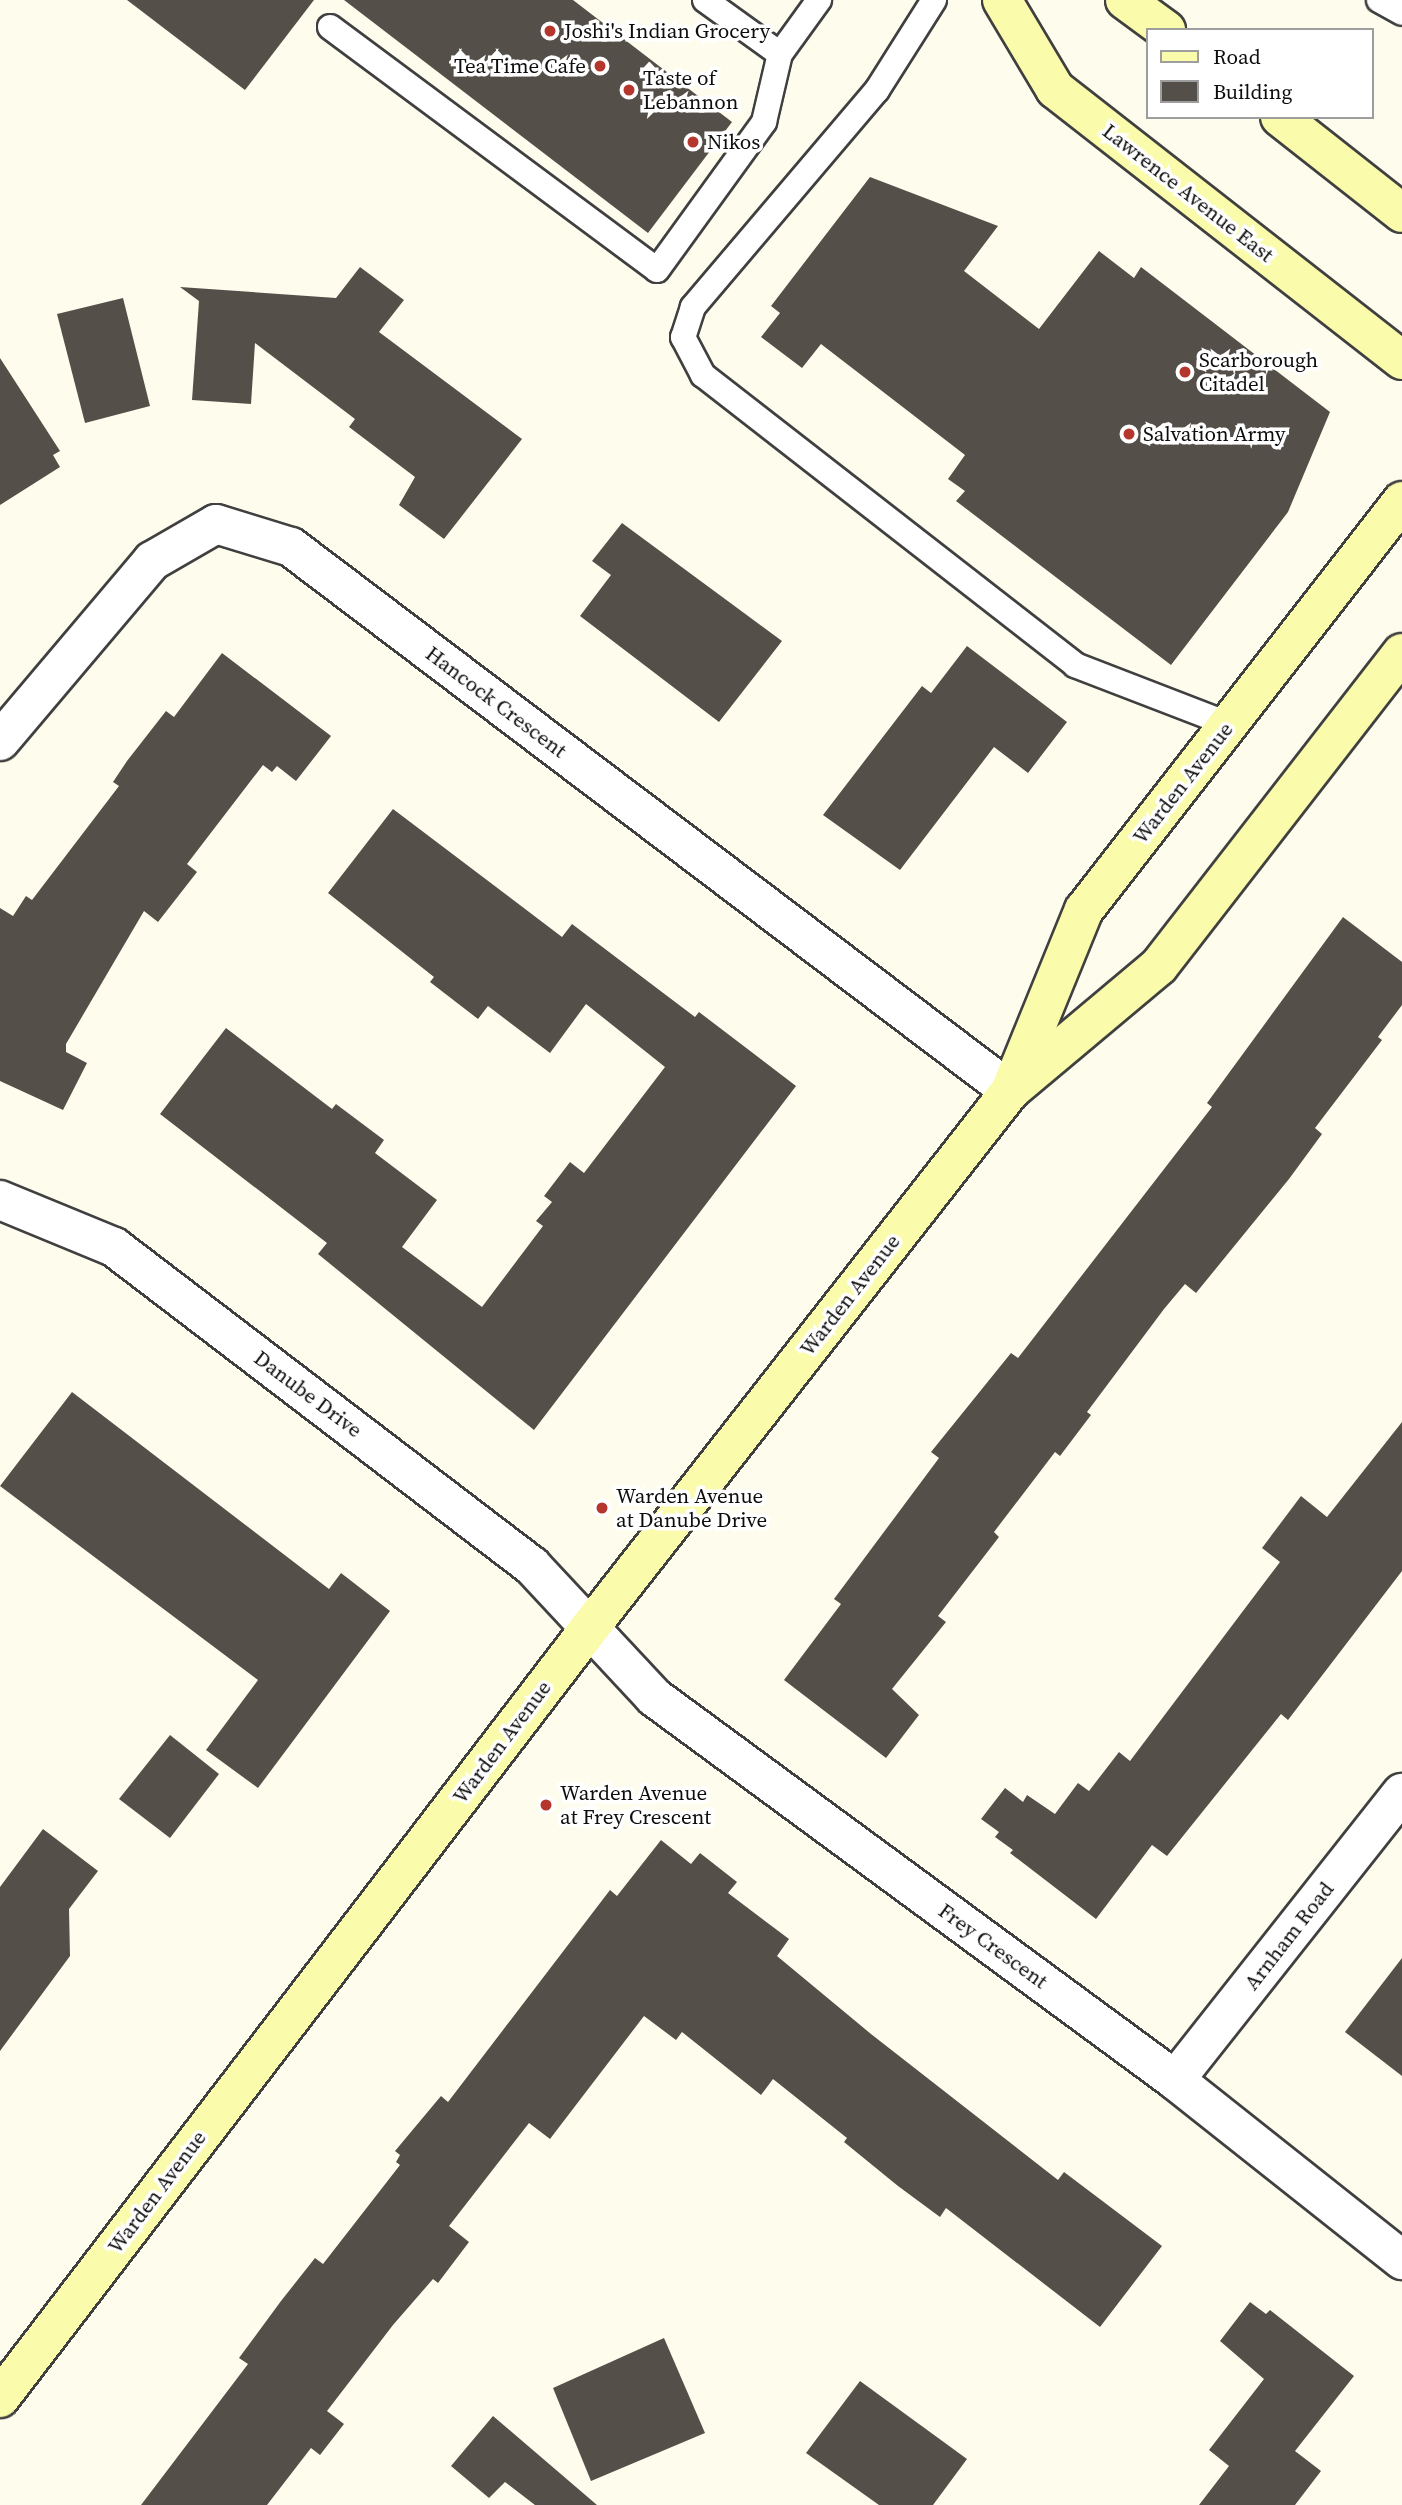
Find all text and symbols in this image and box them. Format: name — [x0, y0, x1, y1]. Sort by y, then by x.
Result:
place label: Joshi's Indian Grocery — [564, 18, 770, 44]
marker: Joshi's Indian Grocery — [542, 23, 558, 39]
legend — [1146, 28, 1374, 119]
text: Road — [1213, 42, 1261, 71]
place label: Tea Time Cafe — [453, 53, 586, 79]
marker: Tea Time Cafe — [592, 58, 608, 74]
place label: Taste of Lebannon — [643, 65, 738, 115]
text: Building — [1213, 77, 1292, 106]
marker: Taste of Lebannon — [621, 82, 637, 98]
street label: Lawrence Avenue East — [1098, 118, 1278, 268]
place label: Nikos — [707, 129, 760, 155]
marker: Nikos — [685, 134, 701, 150]
place label: Scarborough Citadel — [1199, 347, 1318, 397]
marker: Scarborough Citadel — [1177, 364, 1193, 380]
place label: Salvation Army — [1143, 421, 1286, 447]
marker: Salvation Army — [1121, 426, 1137, 442]
street label: Hancock Crescent — [421, 641, 571, 763]
street label: Warden Avenue — [1128, 717, 1238, 849]
street label: Warden Avenue — [795, 1229, 905, 1361]
street label: Danube Drive — [249, 1345, 367, 1443]
place label: Warden Avenue at Danube Drive — [616, 1483, 767, 1533]
marker: Warden Avenue at Danube Drive — [594, 1500, 610, 1516]
street label: Warden Avenue — [448, 1676, 556, 1808]
place label: Warden Avenue at Frey Crescent — [560, 1780, 711, 1830]
marker: Warden Avenue at Frey Crescent — [538, 1797, 554, 1813]
street label: Arnham Road — [1239, 1877, 1339, 1995]
street label: Frey Crescent — [934, 1898, 1052, 1994]
street label: Warden Avenue — [103, 2126, 211, 2258]

